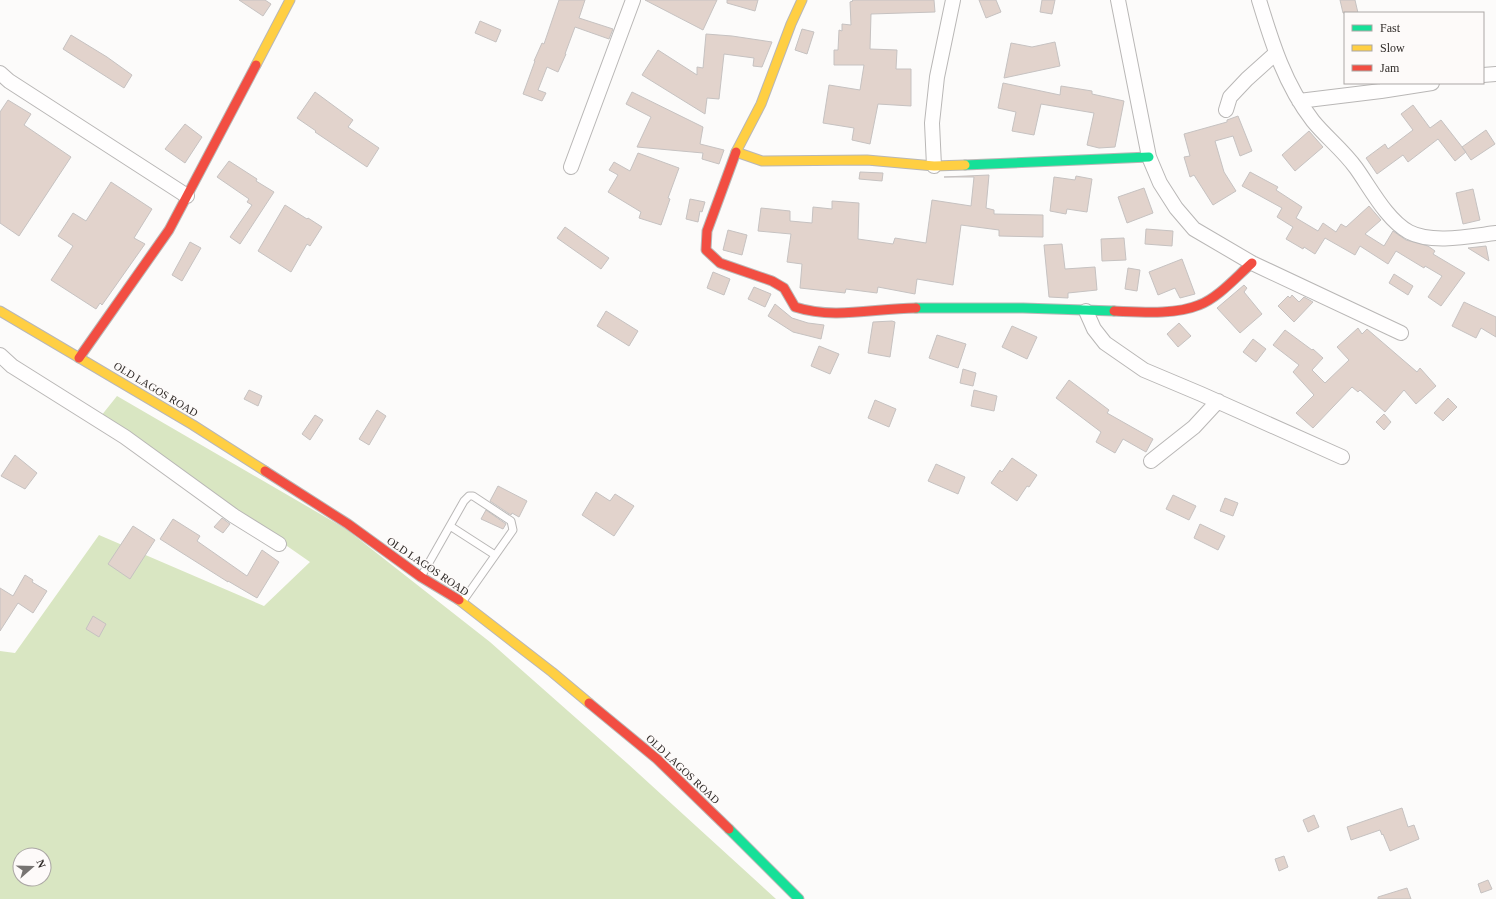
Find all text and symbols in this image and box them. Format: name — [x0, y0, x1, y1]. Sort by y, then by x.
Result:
legend — [1344, 12, 1484, 84]
text: Fast — [1380, 21, 1401, 35]
text: Slow — [1380, 41, 1405, 55]
text: Jam — [1380, 61, 1400, 75]
street label: OLD LAGOS ROAD — [112, 359, 200, 419]
street label: OLD LAGOS ROAD — [385, 534, 471, 598]
street label: OLD LAGOS ROAD — [644, 732, 722, 806]
north arrow — [12, 847, 52, 887]
text: N — [34, 858, 48, 869]

